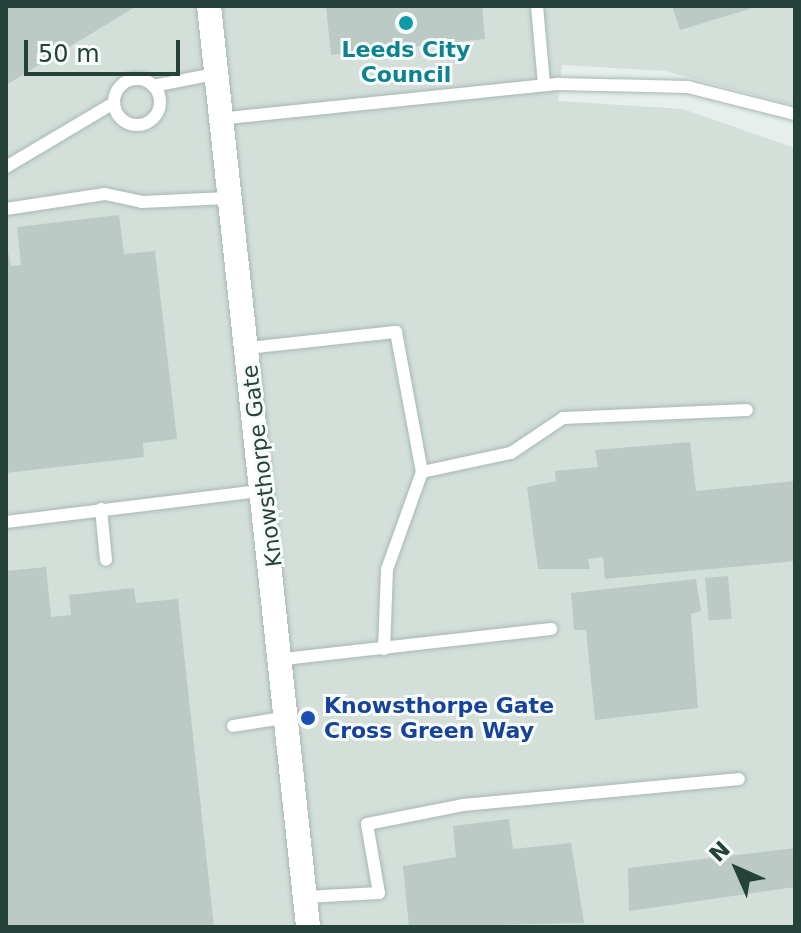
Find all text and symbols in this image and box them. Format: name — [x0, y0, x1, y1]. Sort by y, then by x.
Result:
marker: Leeds City Council — [397, 14, 415, 32]
scale bar — [28, 24, 184, 74]
place label: Leeds City Council — [342, 36, 470, 88]
text: 50 m — [38, 40, 100, 68]
street label: Knowsthorpe Gate — [236, 363, 288, 569]
place label: Knowsthorpe Gate Cross Green Way — [324, 692, 554, 744]
marker: Knowsthorpe Gate Cross Green Way — [299, 709, 317, 727]
north arrow — [697, 829, 777, 909]
text: N — [704, 836, 735, 867]

